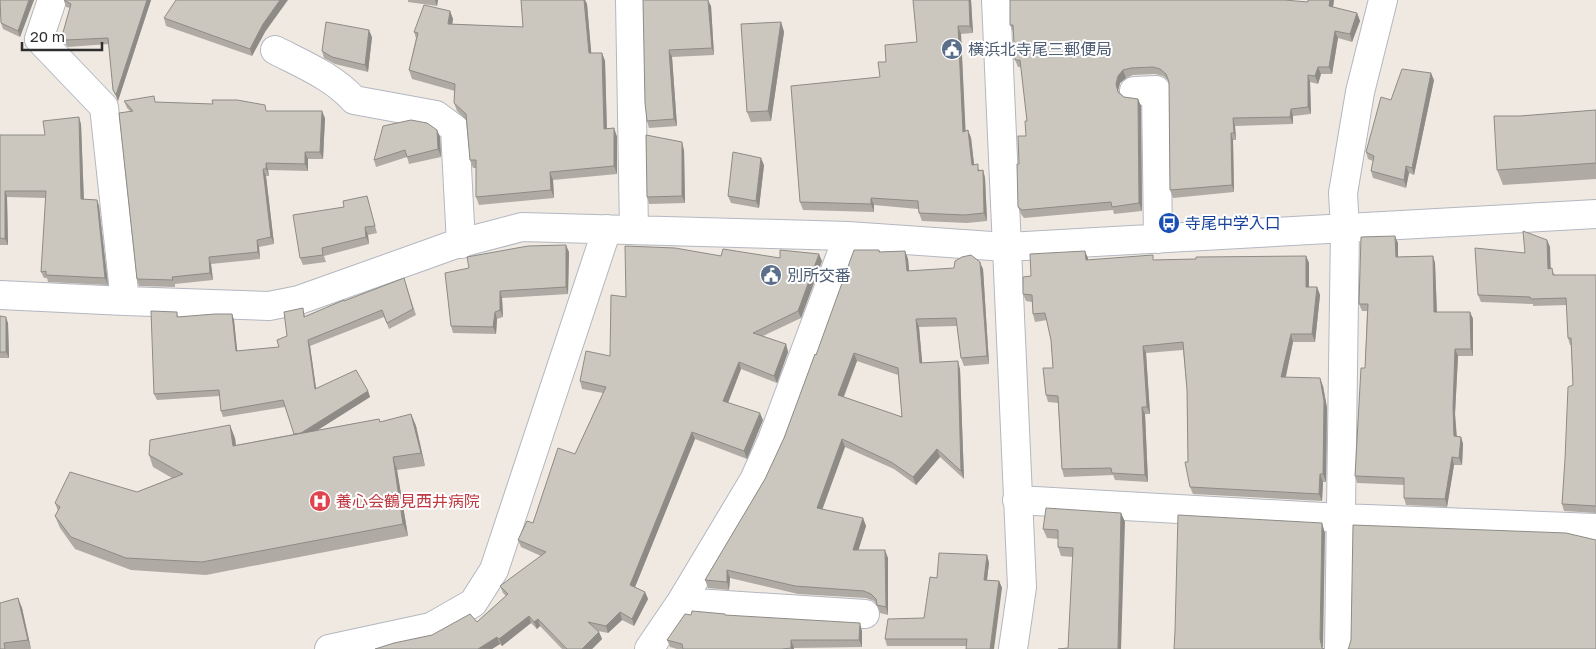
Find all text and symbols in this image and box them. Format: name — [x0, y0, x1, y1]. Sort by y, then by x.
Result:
scale bar — [22, 20, 102, 52]
text: 20 m — [30, 27, 65, 45]
public building icon: 横浜北寺尾三郵便局 — [940, 37, 964, 61]
place label: 横浜北寺尾三郵便局 — [968, 39, 1112, 59]
bus stop icon: 寺尾中学入口 — [1157, 211, 1181, 235]
place label: 寺尾中学入口 — [1185, 213, 1281, 233]
public building icon: 別所交番 — [759, 263, 783, 287]
place label: 別所交番 — [787, 265, 851, 285]
hospital icon: 養心会鶴見西井病院 — [308, 489, 332, 513]
place label: 養心会鶴見西井病院 — [336, 491, 480, 511]

